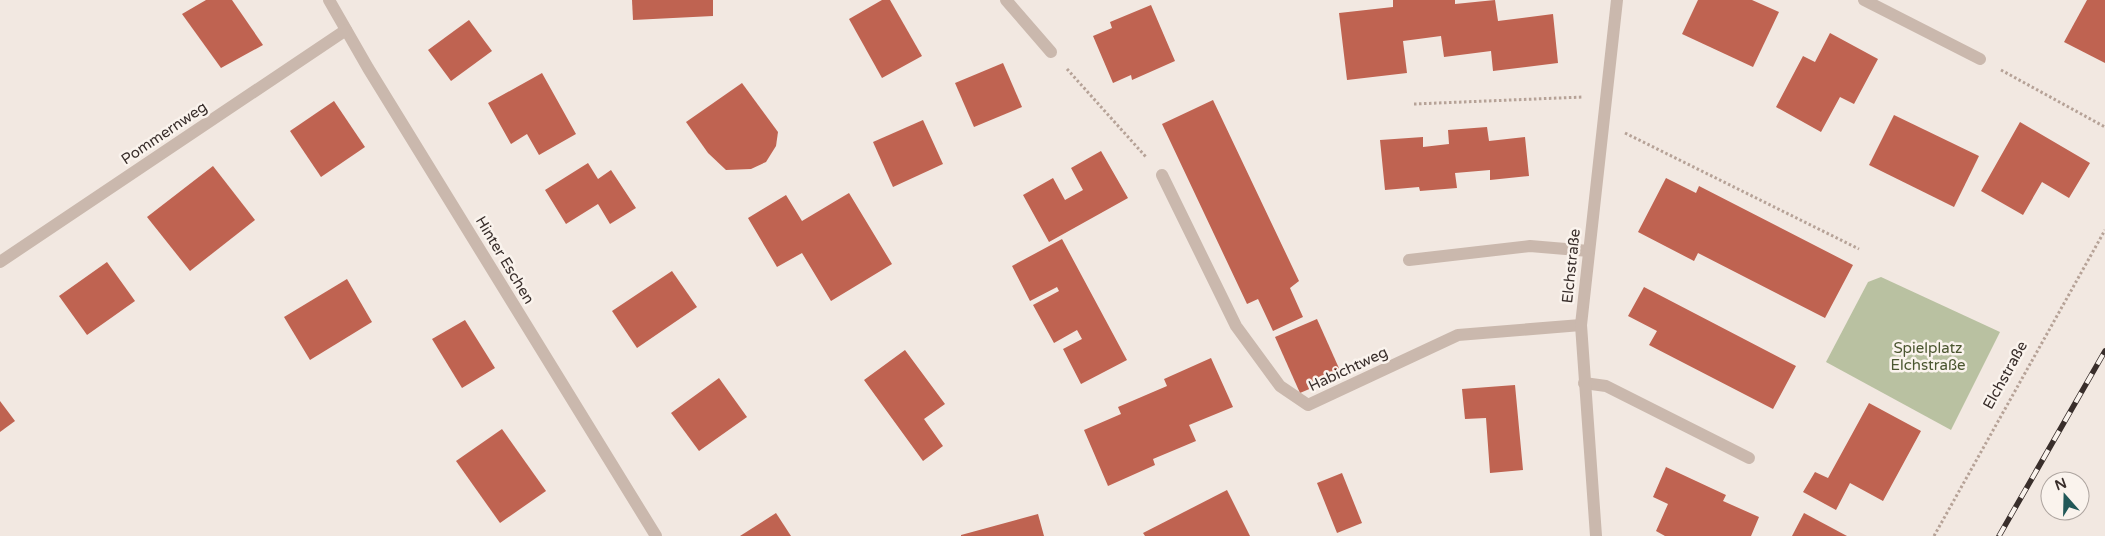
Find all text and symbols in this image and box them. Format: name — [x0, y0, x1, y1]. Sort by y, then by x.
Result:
street label: Pommernweg — [118, 98, 210, 168]
street label: Hinter Eschen — [472, 213, 538, 307]
street label: Elchstraße — [1558, 228, 1584, 304]
street label: Elchstraße — [1979, 338, 2031, 412]
park label: Spielplatz Elchstraße — [1890, 339, 1966, 374]
street label: Habichtweg — [1306, 343, 1390, 395]
north arrow — [2040, 471, 2090, 521]
text: N — [2053, 474, 2069, 494]

